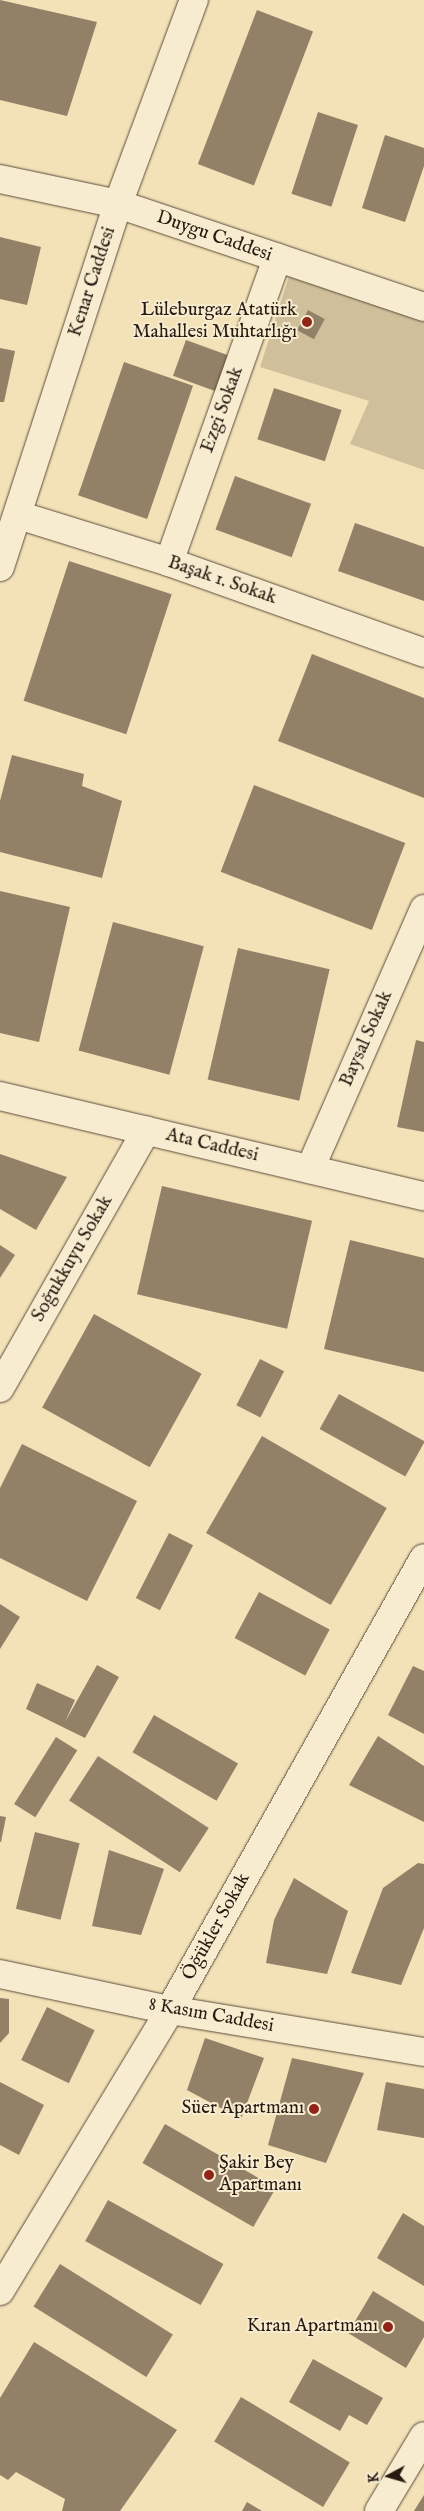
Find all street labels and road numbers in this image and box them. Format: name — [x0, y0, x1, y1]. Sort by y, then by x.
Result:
street label: Duygu Caddesi — [153, 207, 275, 267]
street label: Kenar Caddesi — [64, 224, 122, 340]
street label: Ezgi Sokak — [197, 364, 249, 456]
street label: Başak 1. Sokak — [165, 552, 279, 610]
street label: Baysal Sokak — [336, 987, 398, 1091]
street label: Ata Caddesi — [164, 1124, 260, 1168]
street label: Soğukkuyu Sokak — [28, 1192, 118, 1326]
street label: Öğükler Sokak — [178, 1869, 256, 1985]
street label: 8 Kasım Caddesi — [147, 1994, 275, 2038]

